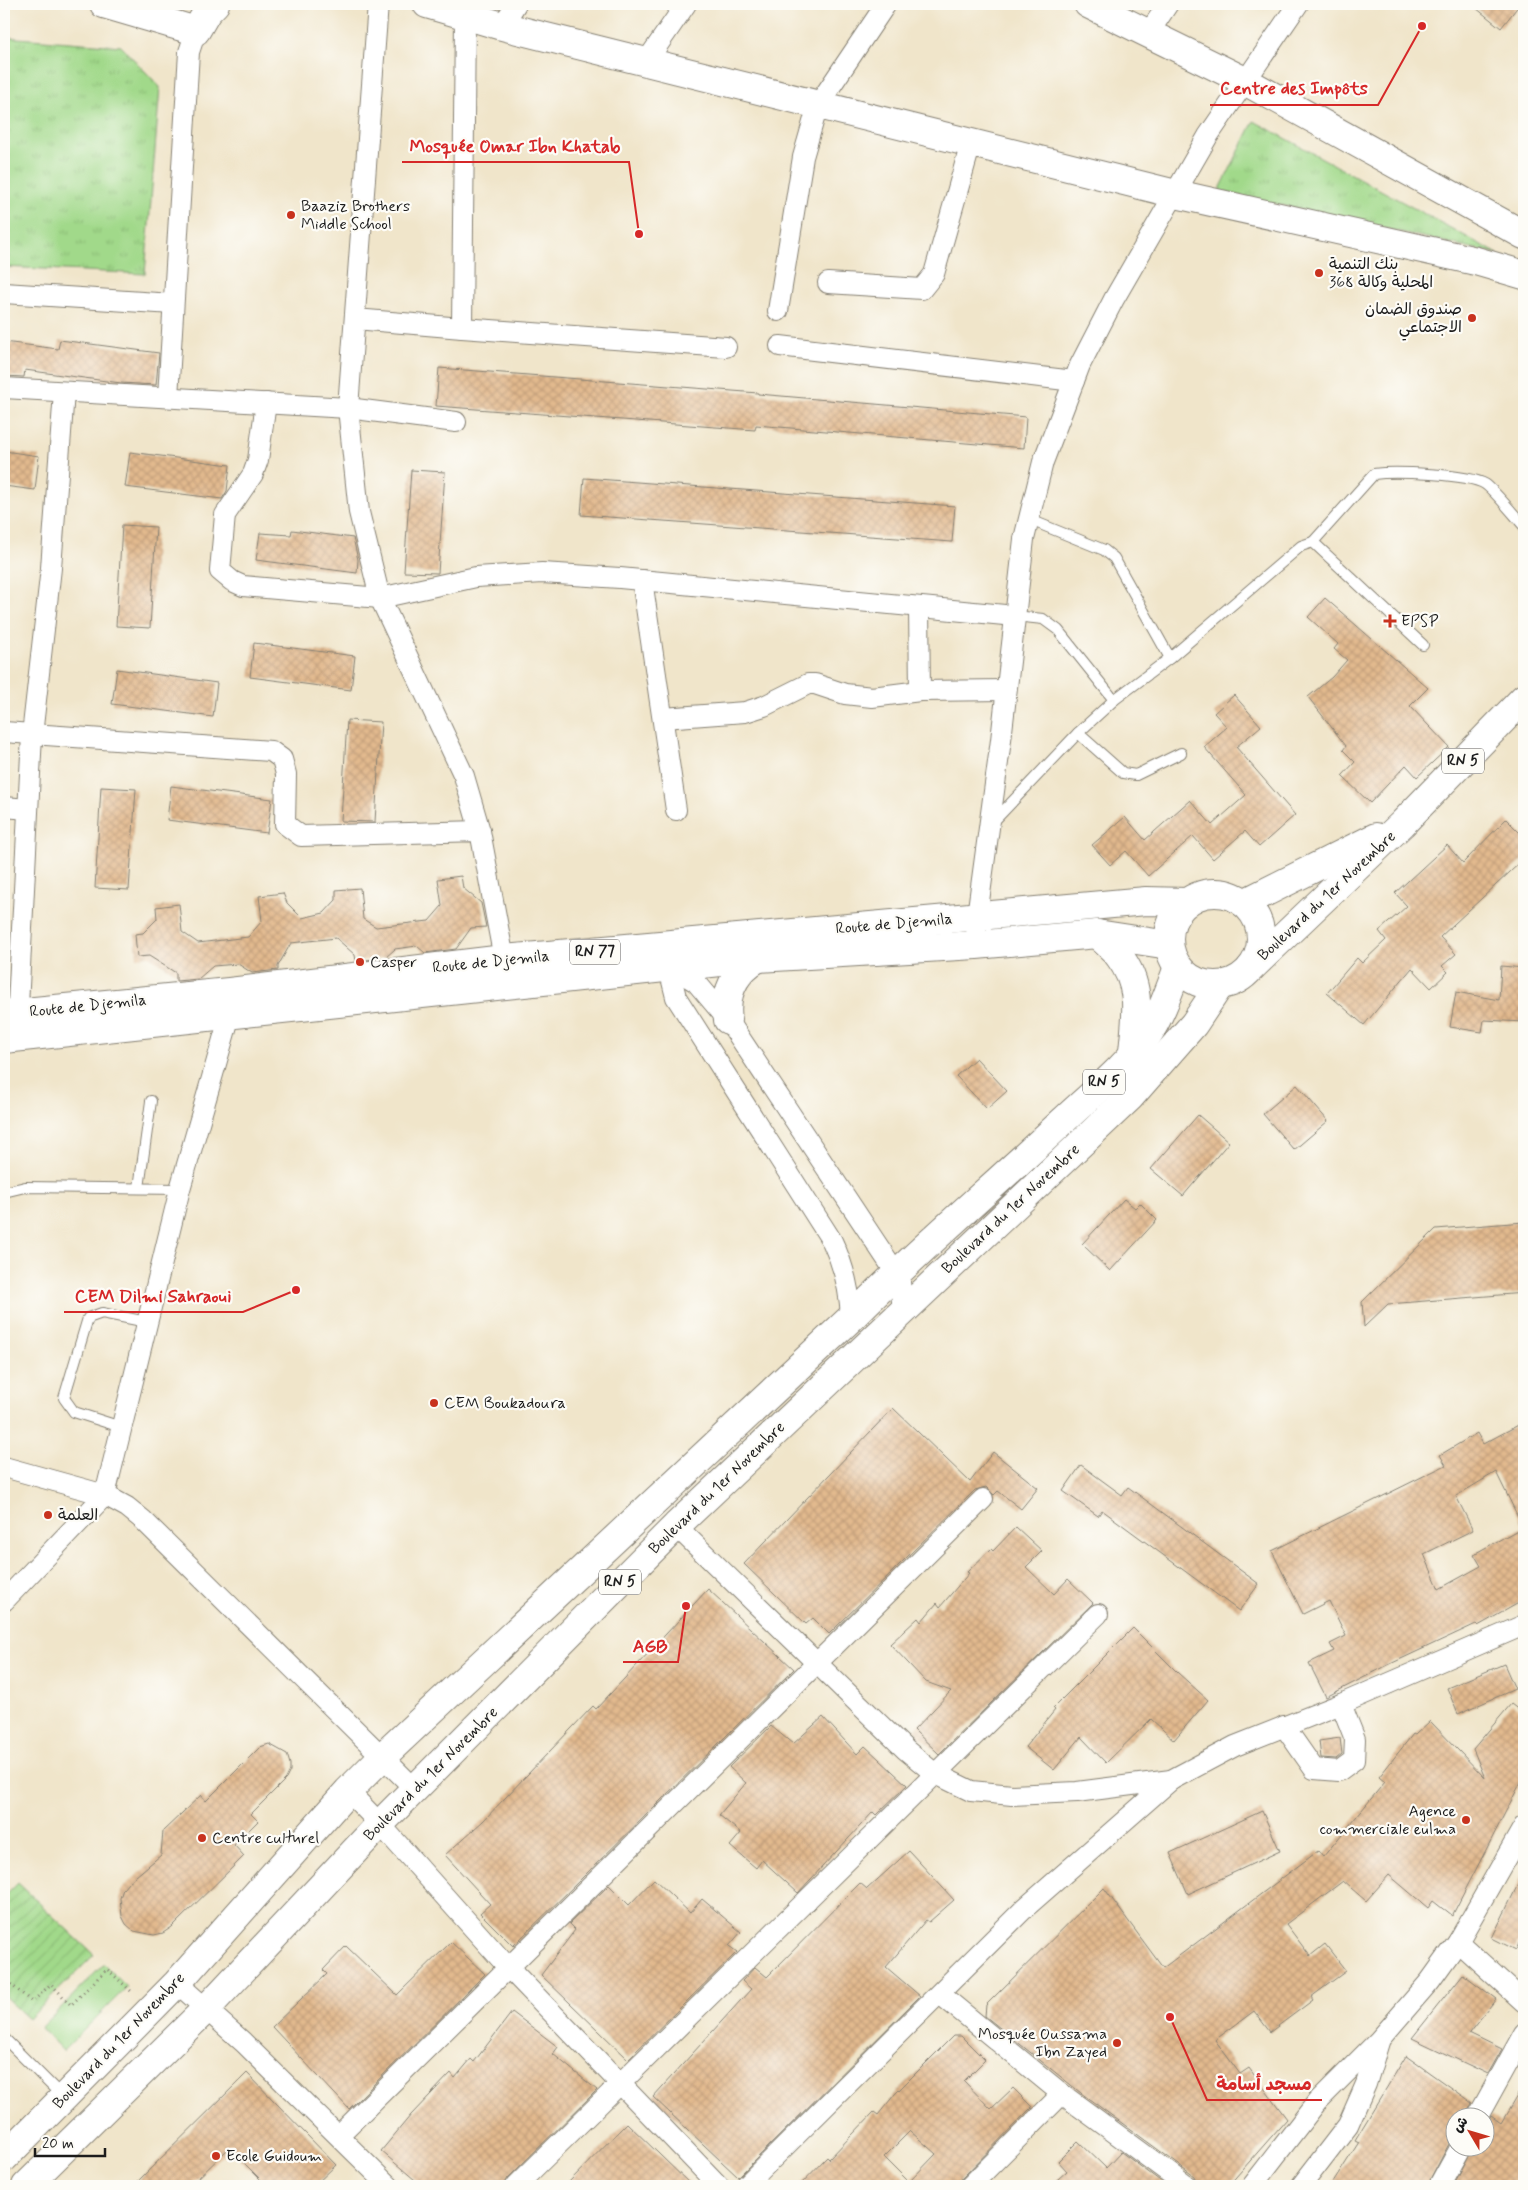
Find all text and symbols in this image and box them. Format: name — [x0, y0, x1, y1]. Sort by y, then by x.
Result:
callout: Centre des Impôts — [1210, 72, 1378, 105]
text: Centre des Impôts — [1220, 77, 1368, 101]
callout: Mosquée Omar Ibn Khatab — [402, 129, 629, 162]
text: Mosquée Omar Ibn Khatab — [410, 135, 621, 159]
place label: Baaziz Brothers Middle School — [301, 196, 410, 235]
marker: Baaziz Brothers Middle School — [285, 209, 297, 221]
place label: بنك التنمية المحلية وكالة 368 — [1329, 254, 1433, 293]
marker: بنك التنمية المحلية وكالة 368 — [1313, 267, 1325, 279]
place label: صندوق الضمان الاجتماعي — [1365, 299, 1462, 341]
marker: صندوق الضمان الاجتماعي — [1466, 312, 1478, 324]
place label: EPSP — [1401, 611, 1439, 632]
marker: EPSP — [1383, 614, 1397, 628]
road number: RN 5 — [1442, 748, 1484, 774]
street label: Boulevard du 1er Novembre — [1253, 826, 1401, 966]
street label: Route de Djemila — [835, 908, 953, 940]
road number: RN 77 — [570, 940, 620, 964]
street label: Route de Djemila — [432, 945, 550, 979]
place label: Casper — [370, 952, 417, 973]
marker: Casper — [354, 956, 366, 968]
street label: Route de Djemila — [29, 989, 147, 1023]
road number: RN 5 — [1083, 1070, 1125, 1094]
street label: Boulevard du 1er Novembre — [937, 1139, 1085, 1279]
callout: CEM Dilmi Sahraoui — [64, 1279, 243, 1312]
text: CEM Dilmi Sahraoui — [75, 1285, 231, 1309]
place label: CEM Boukadoura — [444, 1393, 566, 1414]
marker: CEM Boukadoura — [428, 1397, 440, 1409]
street label: Boulevard du 1er Novembre — [644, 1417, 790, 1559]
place label: العلمة — [58, 1505, 98, 1526]
marker: العلمة — [42, 1509, 54, 1521]
road number: RN 5 — [599, 1570, 641, 1594]
callout: AGB — [623, 1629, 678, 1662]
text: AGB — [633, 1635, 668, 1659]
street label: Boulevard du 1er Novembre — [359, 1702, 503, 1846]
place label: Agence commerciale eulma — [1320, 1801, 1456, 1840]
marker: Agence commerciale eulma — [1460, 1814, 1472, 1826]
place label: Centre culturel — [212, 1828, 319, 1849]
marker: Centre culturel — [196, 1832, 208, 1844]
street label: Boulevard du 1er Novembre — [48, 1968, 190, 2114]
place label: Mosquée Oussama Ibn Zayed — [978, 2024, 1107, 2063]
marker: Mosquée Oussama Ibn Zayed — [1111, 2037, 1123, 2049]
callout: مسجد أسامة — [1207, 2067, 1322, 2100]
text: مسجد أسامة — [1216, 2073, 1312, 2097]
north arrow — [1446, 2108, 1496, 2158]
text: ش — [1449, 2113, 1472, 2136]
scale bar — [35, 2125, 105, 2157]
text: 20 m — [42, 2134, 74, 2154]
place label: Ecole Guidoum — [226, 2146, 322, 2167]
marker: Ecole Guidoum — [210, 2150, 222, 2162]

